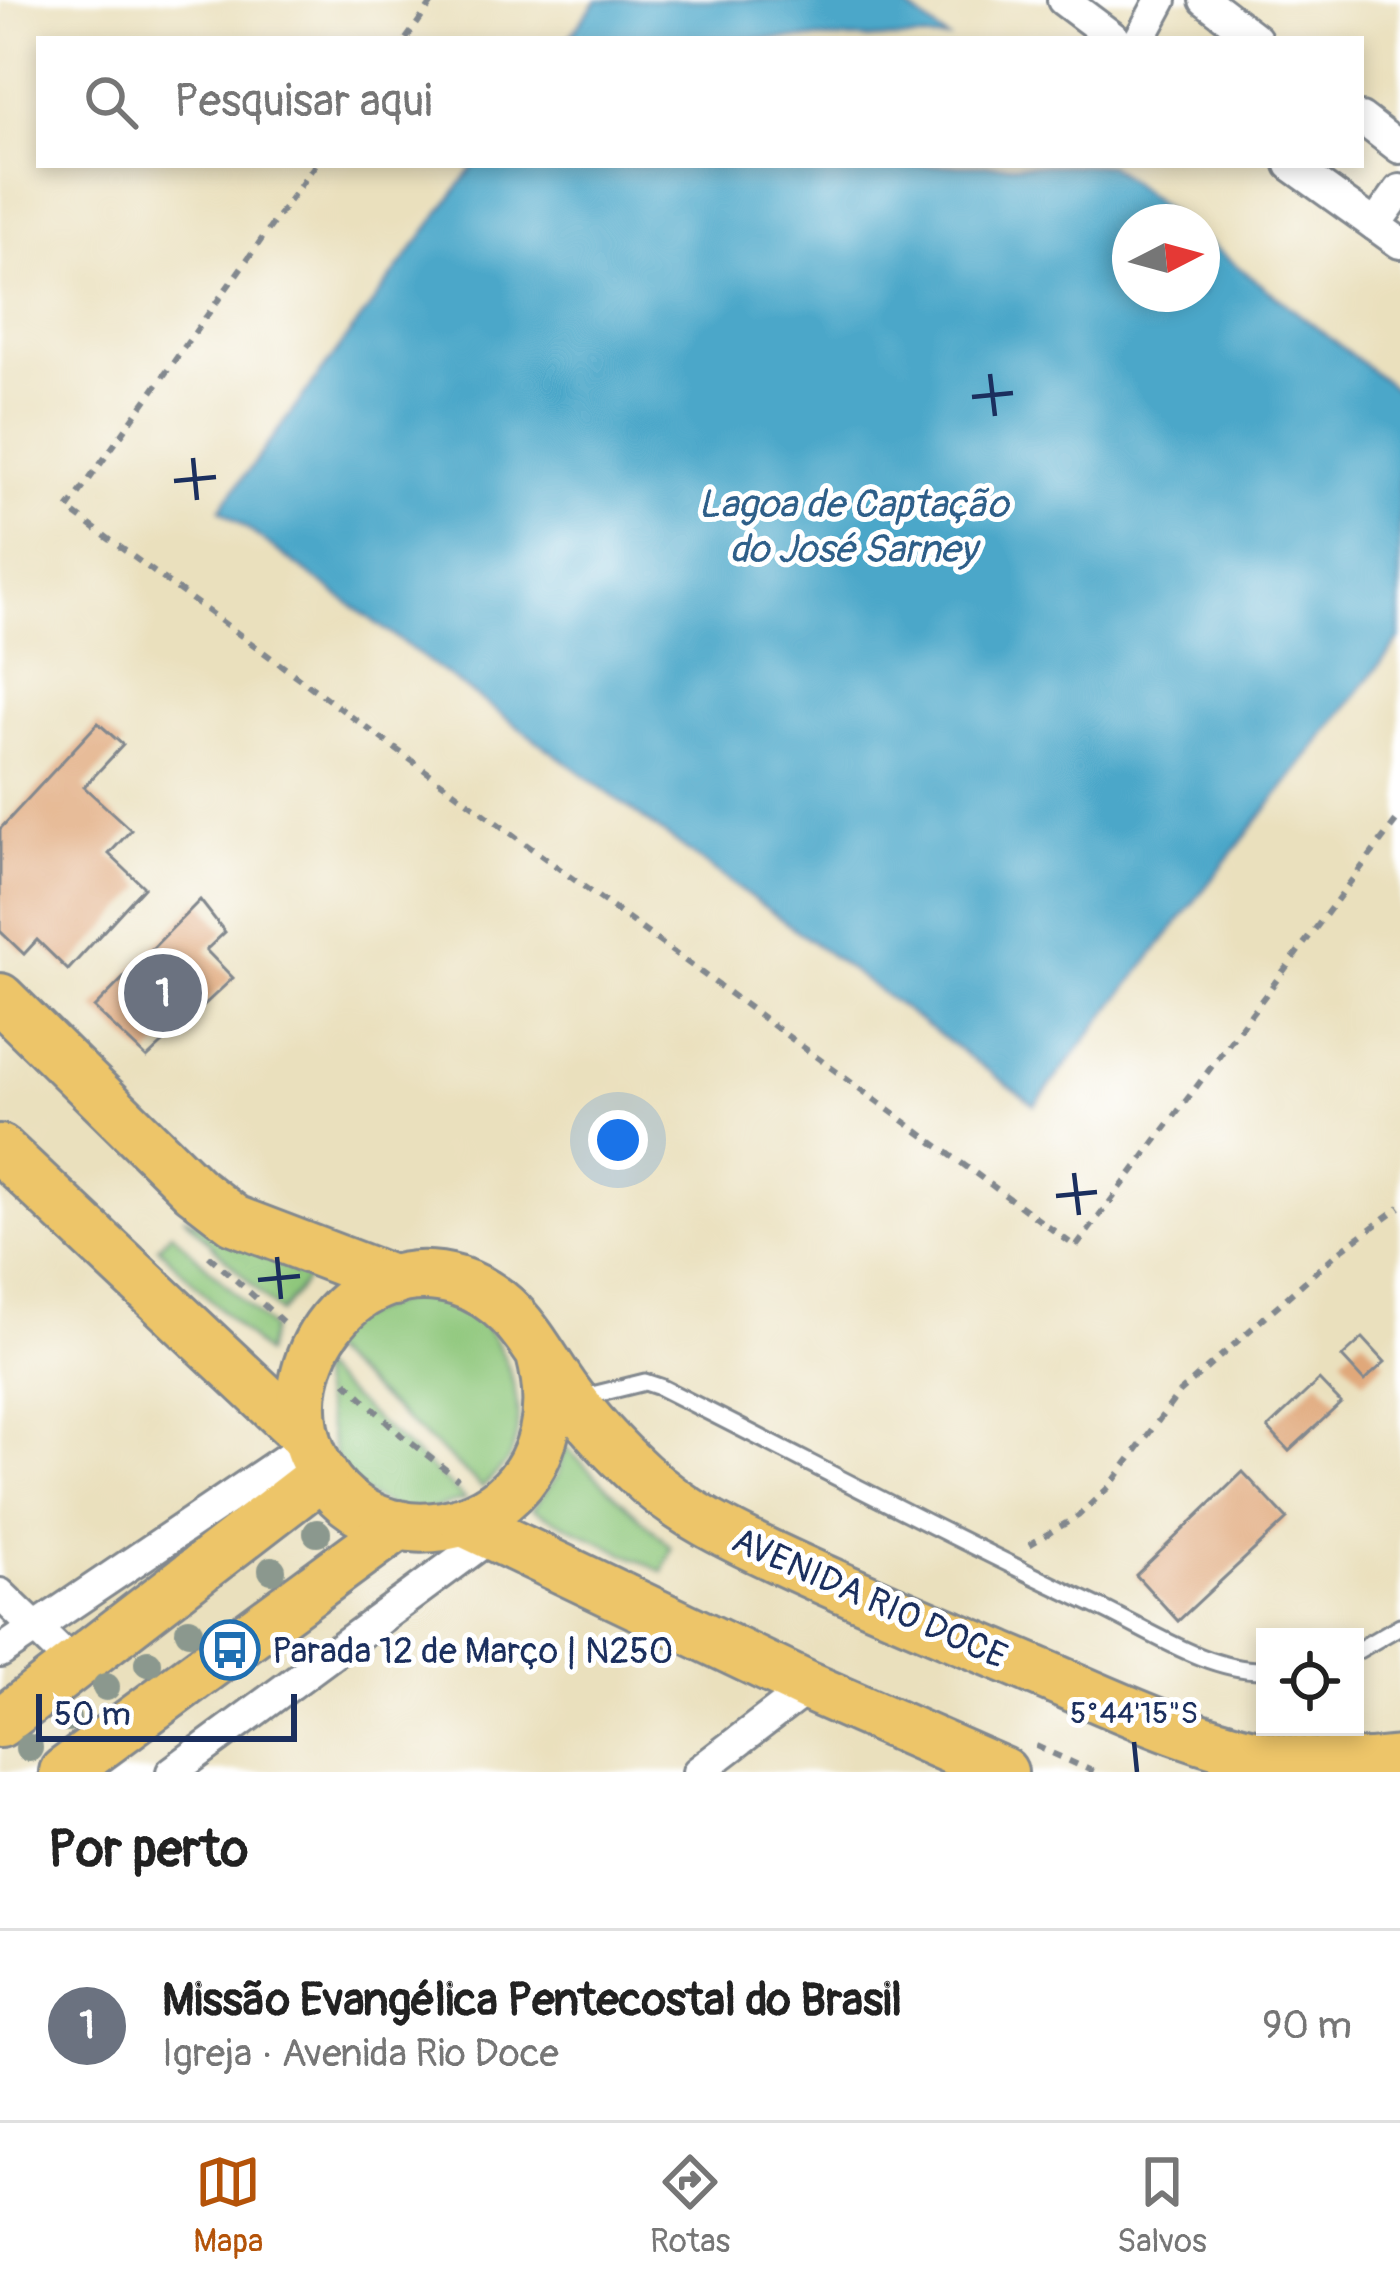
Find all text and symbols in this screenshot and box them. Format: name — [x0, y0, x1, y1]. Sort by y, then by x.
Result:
search box — [36, 36, 1364, 168]
icon: search — [78, 69, 144, 135]
text: Pesquisar aqui — [174, 74, 432, 130]
north arrow — [1112, 204, 1220, 312]
water label: Lagoa de Captação do José Sarney — [698, 480, 1011, 574]
pin: 1 — [124, 948, 202, 1038]
your location — [588, 1110, 648, 1170]
street label: AVENIDA RIO DOCE — [725, 1518, 1014, 1679]
bus stop icon: Parada 12 de Março | N250 — [199, 1619, 261, 1681]
map controls — [1256, 1628, 1364, 1736]
button: locate — [1256, 1628, 1364, 1736]
place label: Parada 12 de Março | N250 — [272, 1629, 673, 1674]
scale bar — [36, 1688, 297, 1741]
text: 50 m — [54, 1694, 131, 1735]
text: 5°44'15"S — [1070, 1695, 1198, 1732]
text: Por perto — [48, 1818, 248, 1882]
text: Missão Evangélica Pentecostal do Brasil — [162, 1973, 902, 2029]
text: 1 — [79, 2001, 95, 2050]
text: 90 m — [1262, 2001, 1352, 2050]
text: Igreja · Avenida Rio Doce — [162, 2029, 559, 2078]
tab: Mapa — [193, 2149, 263, 2262]
tab: Rotas — [650, 2149, 730, 2262]
tab: Salvos — [1117, 2149, 1207, 2262]

